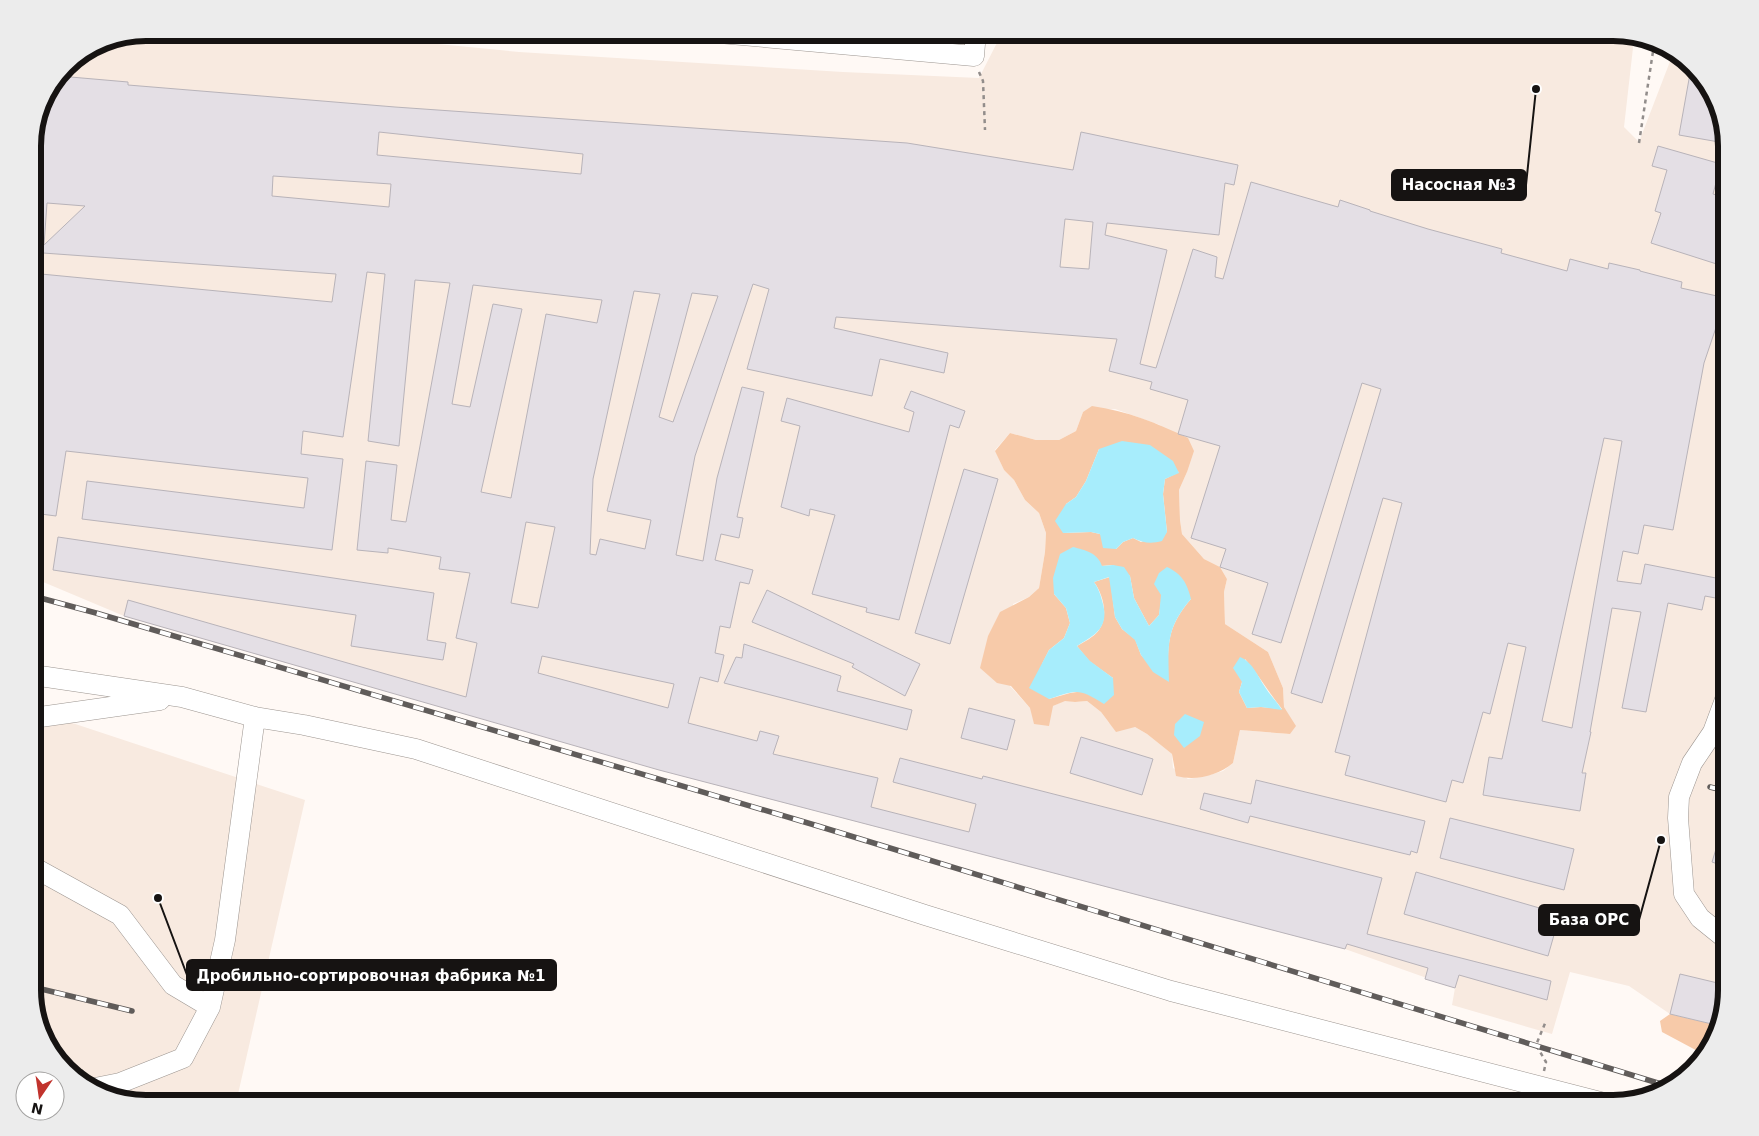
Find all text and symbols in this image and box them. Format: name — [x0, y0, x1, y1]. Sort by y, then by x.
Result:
callout: Насосная №3 — [1392, 170, 1526, 200]
text: Насосная №3 — [1402, 176, 1516, 194]
callout: База ОРС — [1539, 905, 1639, 935]
text: База ОРС — [1549, 911, 1629, 929]
callout: Дробильно-сортировочная фабрика №1 — [187, 960, 556, 990]
text: Дробильно-сортировочная фабрика №1 — [196, 967, 546, 985]
north arrow — [15, 1071, 65, 1121]
text: N — [30, 1100, 45, 1118]

